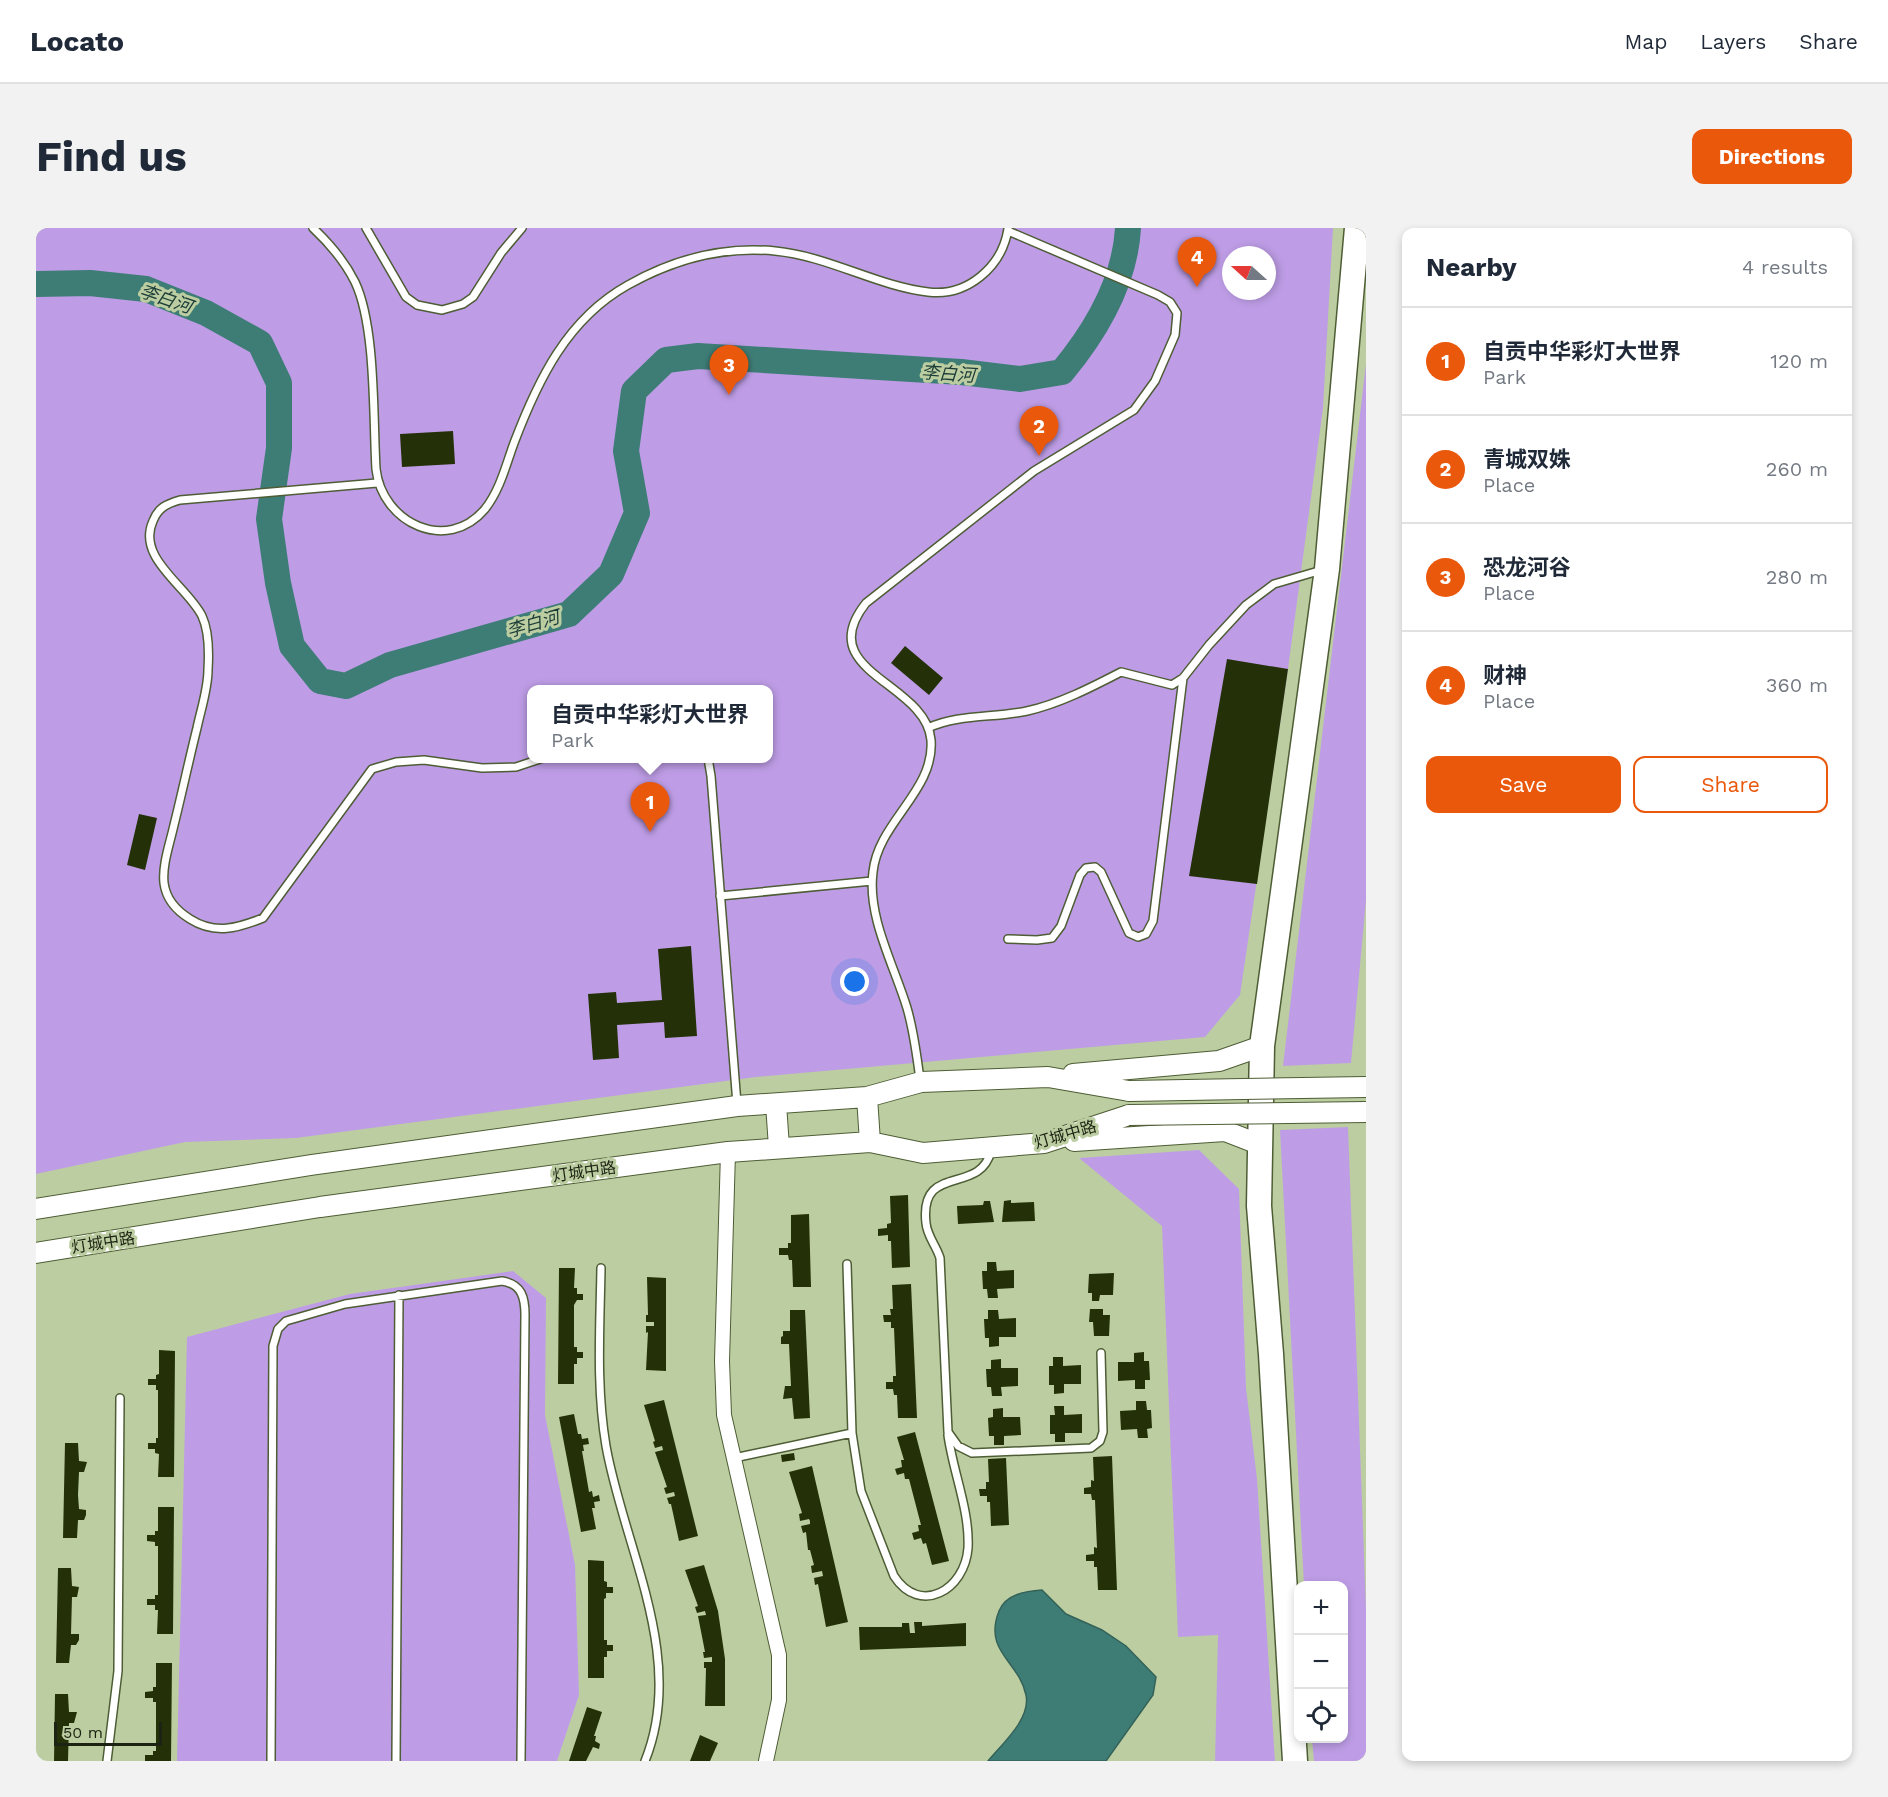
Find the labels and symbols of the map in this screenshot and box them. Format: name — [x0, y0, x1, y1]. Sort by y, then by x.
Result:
pin: 4 — [1178, 238, 1216, 287]
north arrow — [1222, 246, 1276, 300]
water label: 李白河 — [137, 280, 198, 318]
pin: 3 — [710, 346, 748, 395]
water label: 李白河 — [920, 361, 979, 386]
pin: 2 — [1020, 406, 1058, 456]
water label: 李白河 — [504, 605, 565, 641]
pin: 1 — [630, 782, 670, 832]
your location — [840, 967, 869, 996]
street label: 灯城中路 — [1032, 1117, 1099, 1152]
street label: 灯城中路 — [551, 1158, 617, 1185]
street label: 灯城中路 — [70, 1228, 136, 1257]
scale bar — [54, 1719, 162, 1746]

